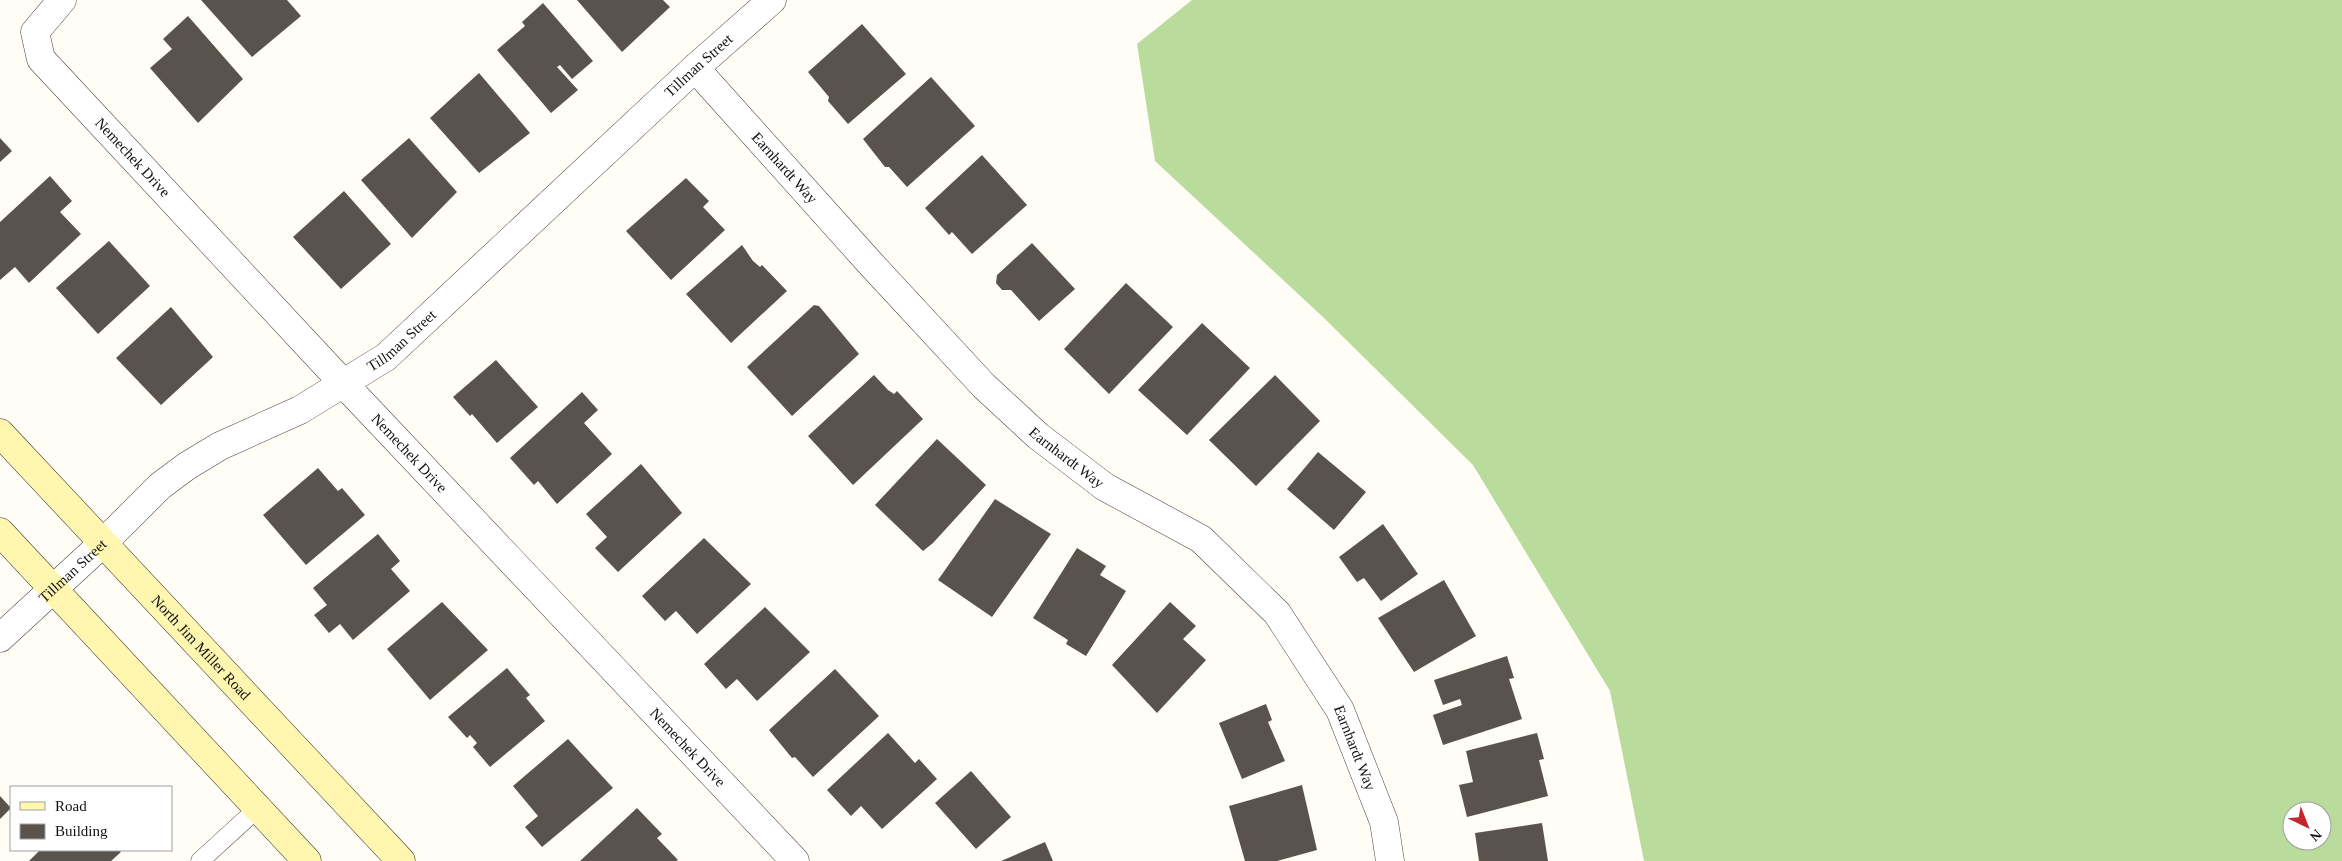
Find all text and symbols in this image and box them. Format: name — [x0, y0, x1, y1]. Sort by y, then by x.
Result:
street label: Tillman Street — [661, 30, 736, 100]
street label: Nemechek Drive — [92, 115, 174, 200]
street label: Earnhardt Way — [749, 129, 821, 207]
street label: Tillman Street — [364, 306, 440, 375]
street label: Nemechek Drive — [368, 411, 450, 496]
street label: Earnhardt Way — [1026, 424, 1107, 491]
street label: Tillman Street — [36, 535, 110, 606]
street label: North Jim Miller Road — [148, 592, 254, 703]
street label: Earnhardt Way — [1331, 703, 1379, 793]
street label: Nemechek Drive — [647, 705, 729, 790]
legend — [10, 786, 172, 851]
text: Road — [55, 798, 87, 814]
north arrow — [2282, 801, 2332, 851]
text: Building — [55, 823, 108, 839]
text: N — [2307, 826, 2324, 844]

